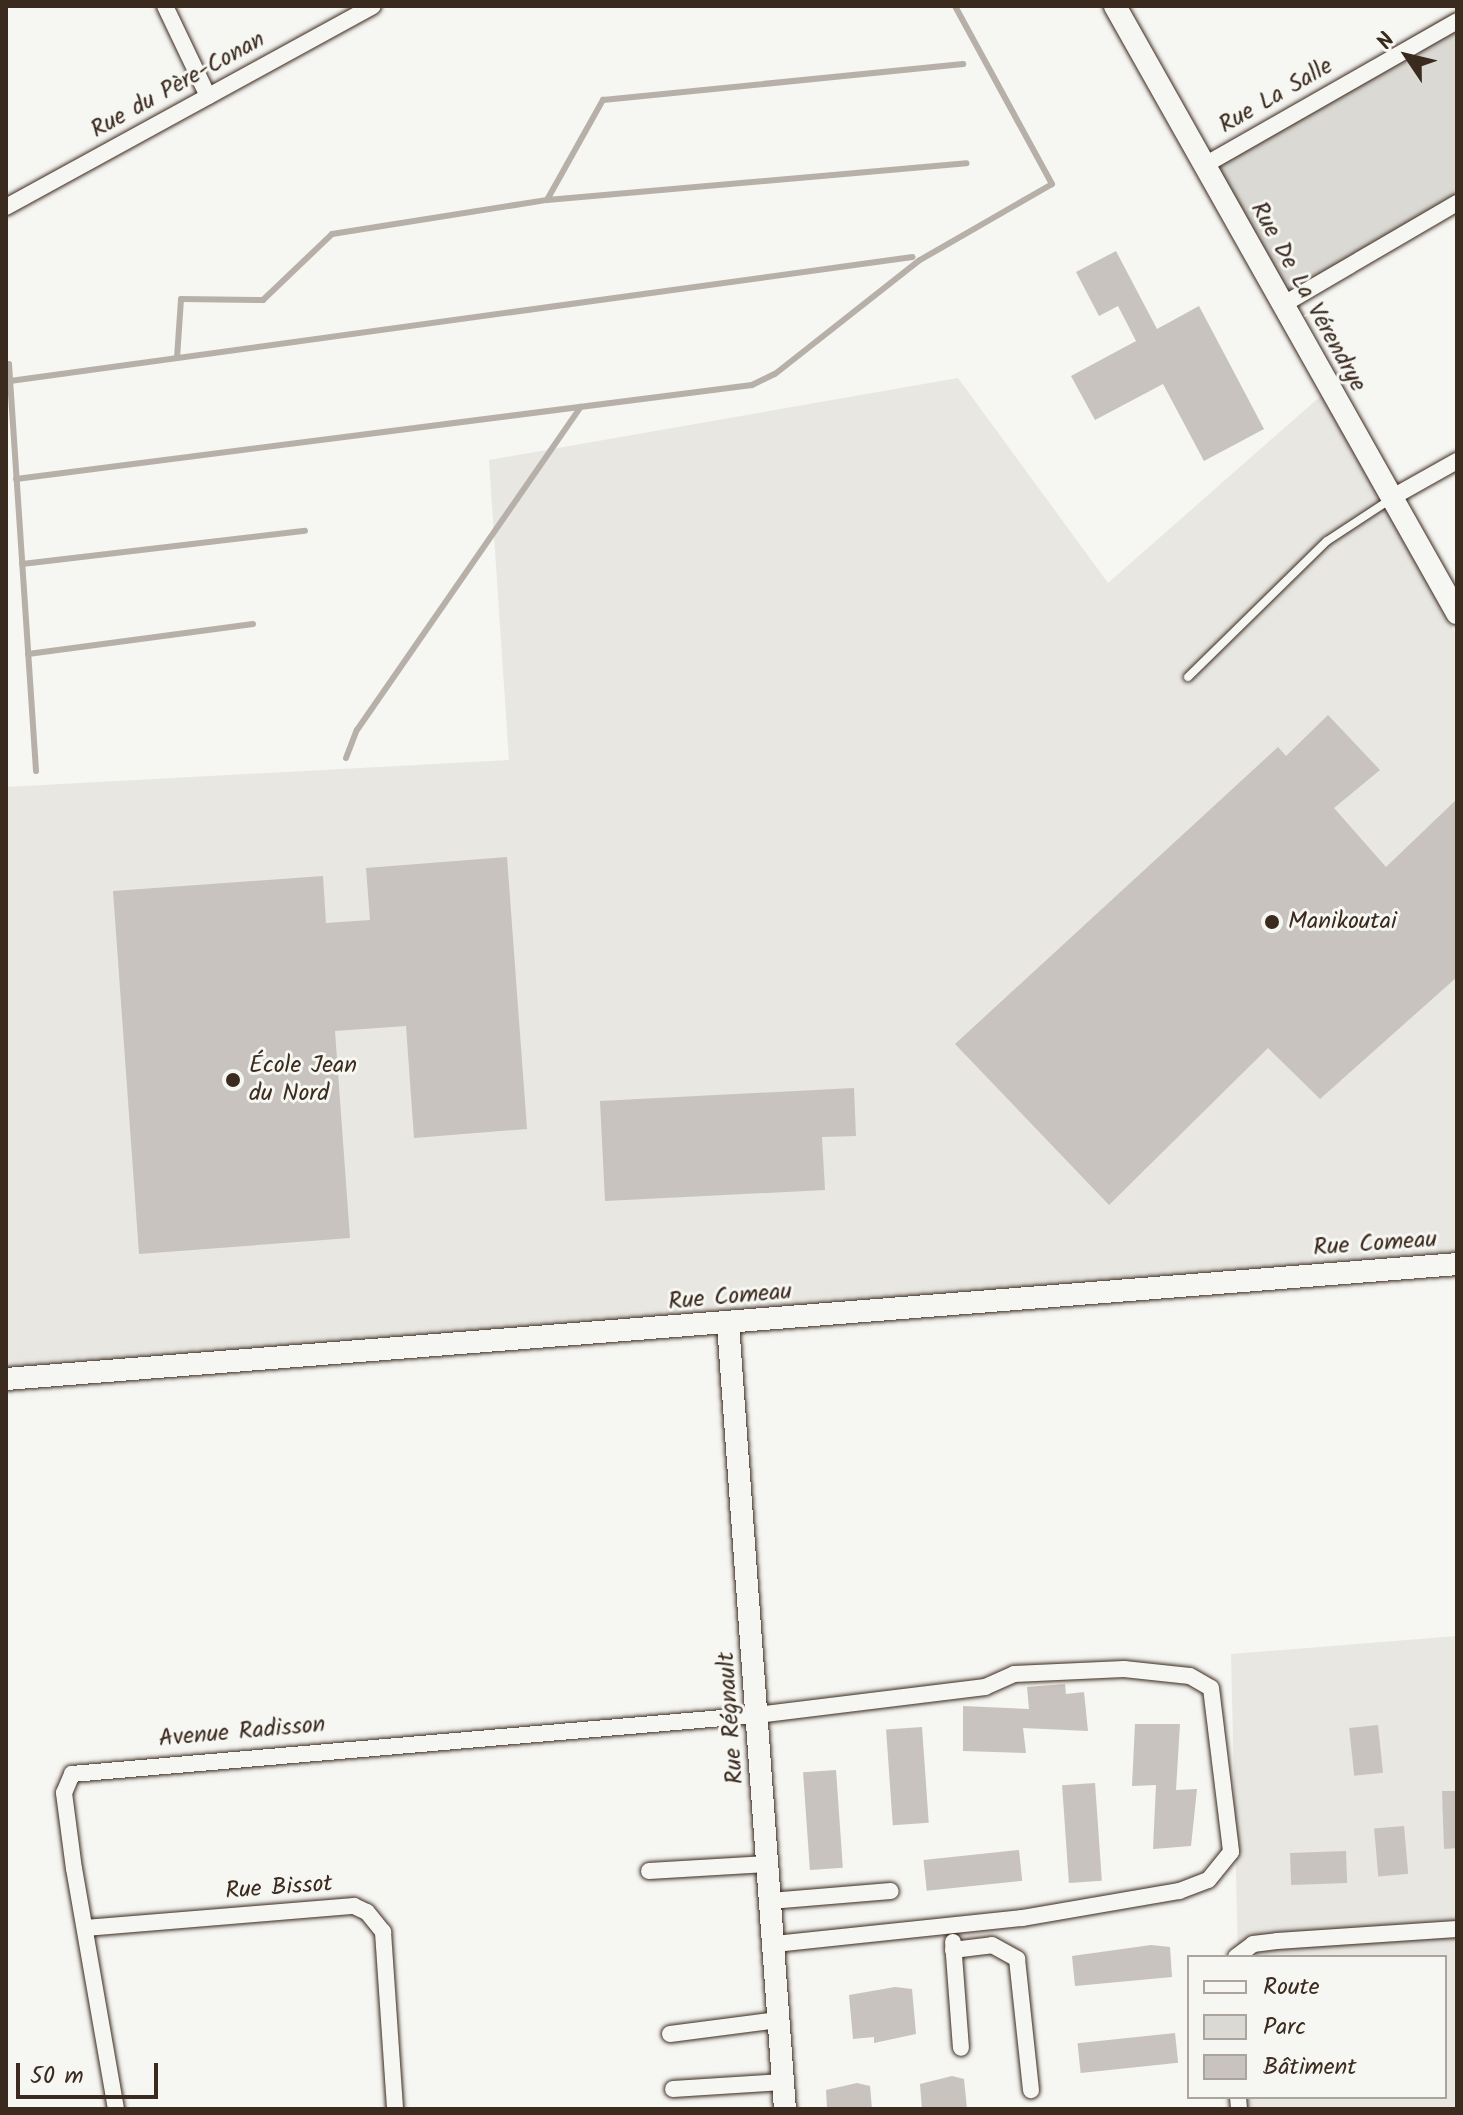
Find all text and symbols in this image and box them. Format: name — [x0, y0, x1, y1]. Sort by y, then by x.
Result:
north arrow — [1367, 16, 1447, 96]
street label: Rue du Père-Conan — [86, 25, 270, 145]
text: N — [1369, 26, 1405, 58]
street label: Rue La Salle — [1214, 52, 1338, 140]
street label: Rue De La Vérendrye — [1244, 197, 1372, 397]
place label: Manikoutai — [1288, 908, 1397, 936]
marker: Manikoutai — [1263, 913, 1281, 931]
place label: École Jean du Nord — [249, 1052, 357, 1108]
marker: École Jean du Nord — [224, 1071, 242, 1089]
street label: Rue Comeau — [1312, 1225, 1438, 1263]
street label: Rue Comeau — [667, 1277, 793, 1317]
street label: Rue Régnault — [712, 1651, 750, 1785]
street label: Avenue Radisson — [157, 1710, 327, 1754]
street label: Rue Bissot — [224, 1870, 334, 1906]
legend — [1187, 1955, 1447, 2099]
text: Route — [1263, 1968, 1320, 2007]
text: Parc — [1263, 2008, 1306, 2047]
scale bar — [20, 2047, 162, 2097]
text: Bâtiment — [1263, 2048, 1357, 2087]
text: 50 m — [30, 2057, 84, 2096]

